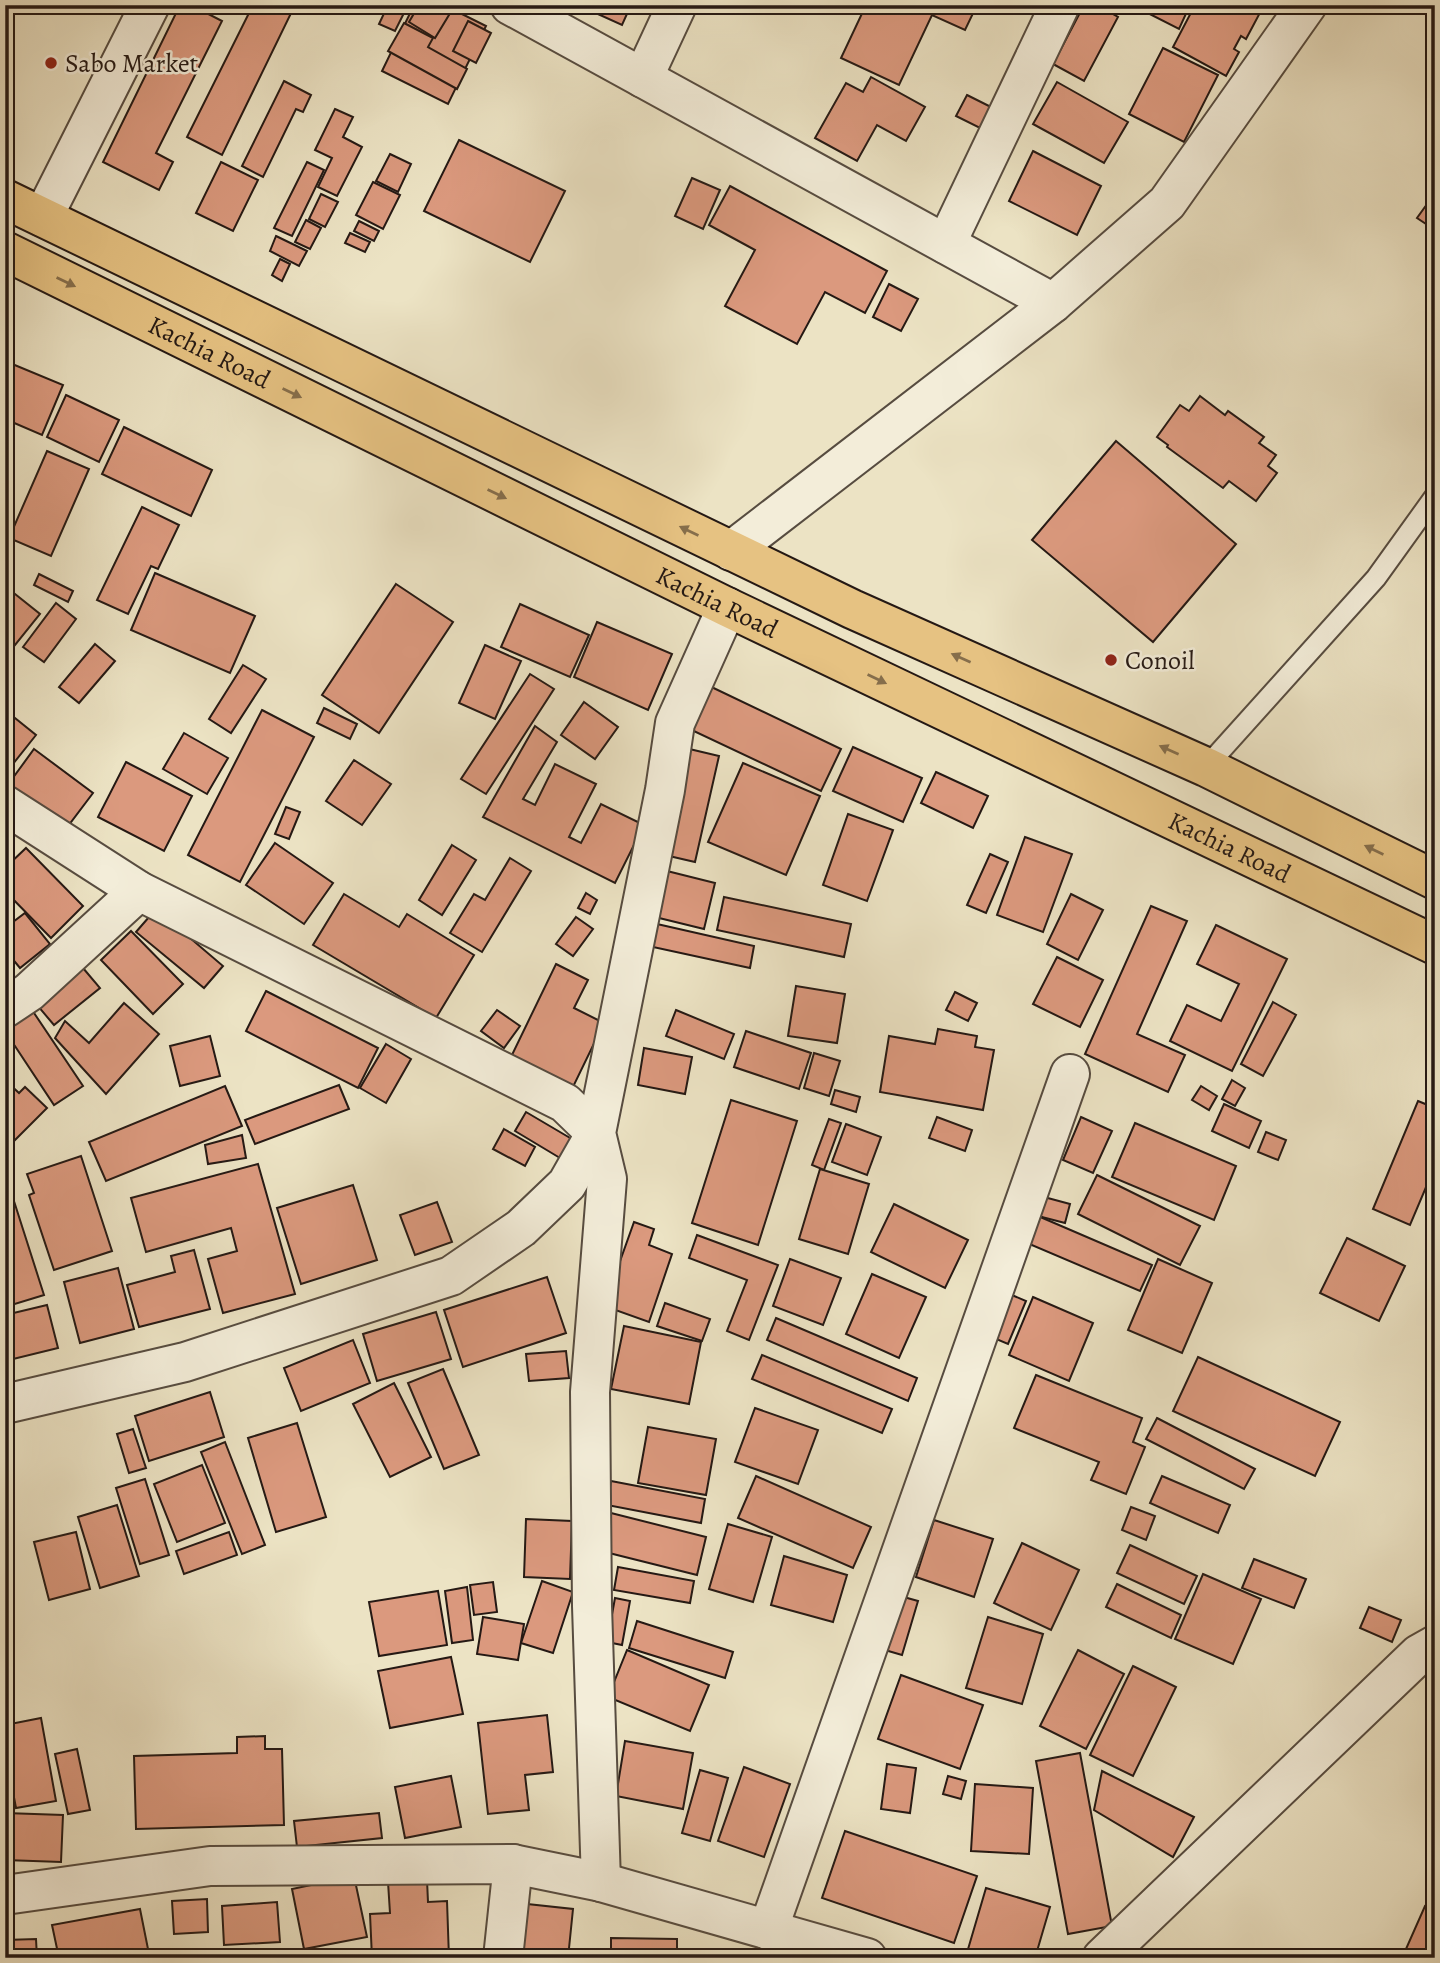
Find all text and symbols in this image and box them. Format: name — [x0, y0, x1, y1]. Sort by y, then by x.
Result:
place label: Sabo Market — [65, 46, 199, 81]
marker: Sabo Market — [43, 55, 59, 71]
one-way arrow — [56, 276, 76, 287]
street label: Kachia Road — [142, 307, 276, 397]
one-way arrow — [282, 387, 302, 399]
one-way arrow — [487, 488, 507, 499]
one-way arrow — [679, 525, 699, 536]
street label: Kachia Road — [650, 558, 784, 647]
place label: Conoil — [1125, 643, 1195, 678]
one-way arrow — [951, 652, 971, 664]
marker: Conoil — [1103, 652, 1119, 668]
one-way arrow — [867, 673, 887, 685]
one-way arrow — [1159, 744, 1179, 756]
street label: Kachia Road — [1162, 803, 1297, 892]
one-way arrow — [1364, 845, 1384, 856]

